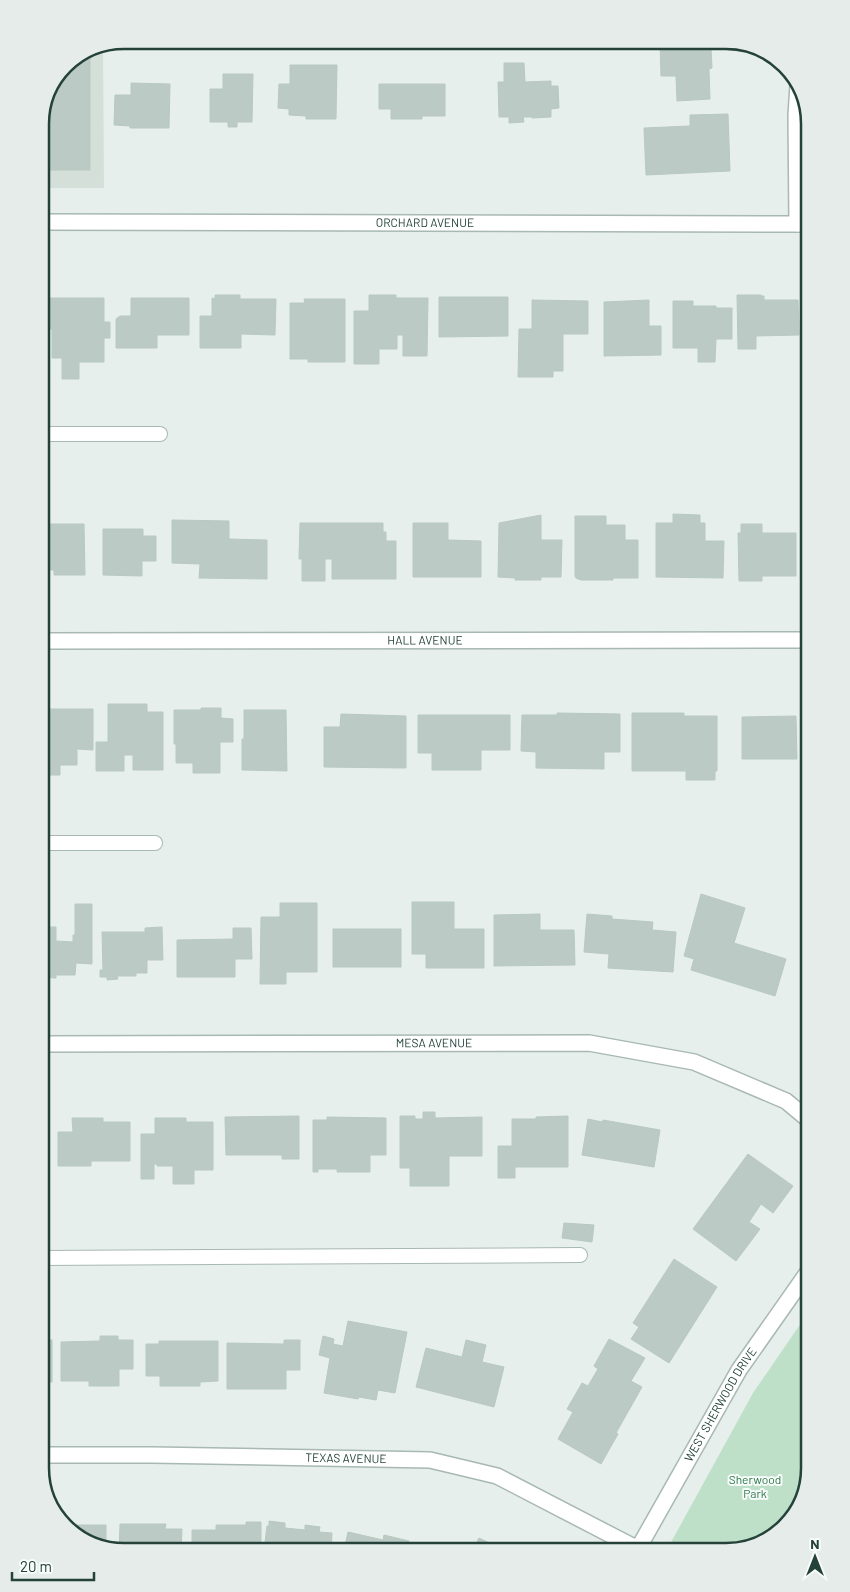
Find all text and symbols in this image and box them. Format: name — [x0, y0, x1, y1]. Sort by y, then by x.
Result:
street label: ORCHARD AVENUE — [376, 215, 474, 229]
street label: HALL AVENUE — [387, 632, 463, 647]
street label: MESA AVENUE — [396, 1035, 472, 1049]
street label: WEST SHERWOOD DRIVE — [681, 1344, 759, 1464]
street label: TEXAS AVENUE — [305, 1450, 387, 1465]
park label: Sherwood Park — [729, 1472, 781, 1500]
north arrow — [790, 1532, 840, 1582]
text: N — [810, 1535, 820, 1552]
scale bar — [12, 1550, 95, 1582]
text: 20 m — [20, 1557, 52, 1575]

